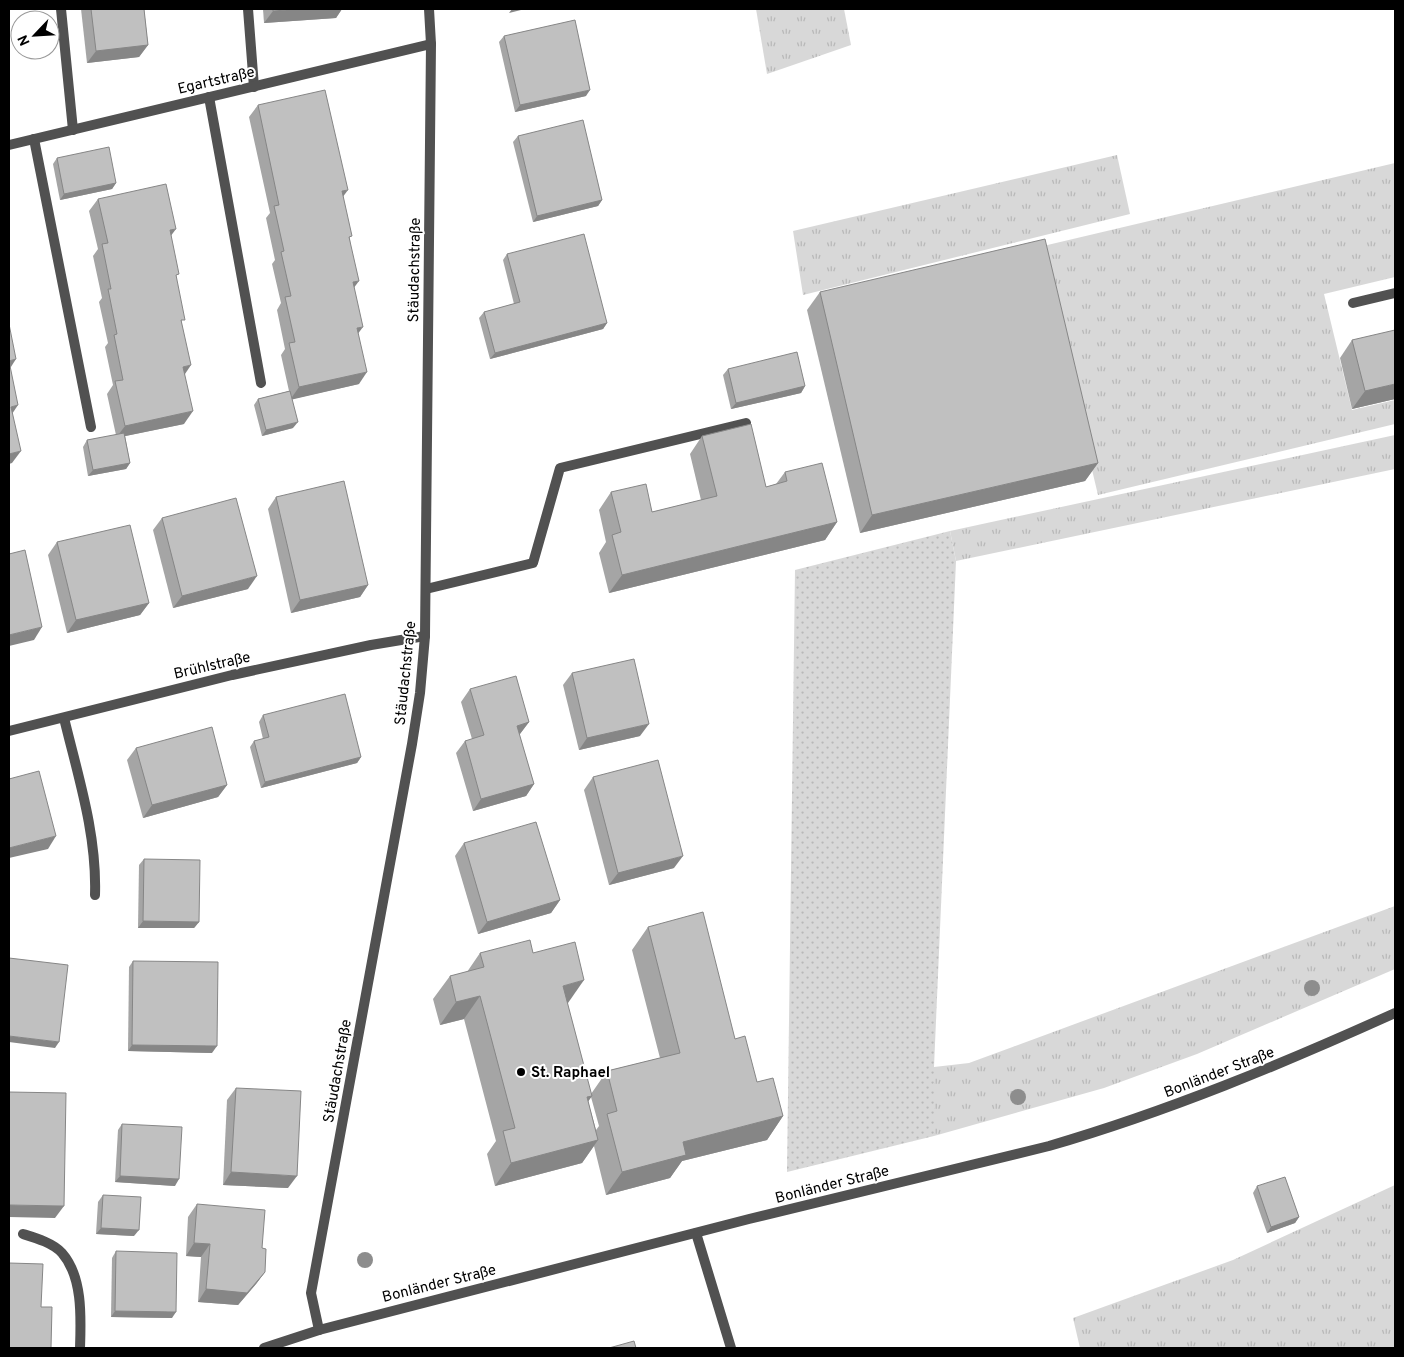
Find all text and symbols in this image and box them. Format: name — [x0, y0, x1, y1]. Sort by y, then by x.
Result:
north arrow — [10, 10, 60, 60]
text: N — [15, 32, 34, 48]
street label: Egartstraße — [176, 63, 257, 100]
street label: Stäudachstraße — [405, 217, 426, 323]
street label: Stäudachstraße — [392, 620, 421, 726]
street label: Brühlstraße — [172, 648, 253, 685]
street label: Stäudachstraße — [320, 1018, 357, 1125]
street label: Bonländer Straße — [1162, 1044, 1278, 1103]
place label: St. Raphael — [531, 1064, 610, 1083]
marker: St. Raphael — [515, 1066, 527, 1078]
street label: Bonländer Straße — [773, 1162, 891, 1209]
street label: Bonländer Straße — [380, 1261, 498, 1308]

